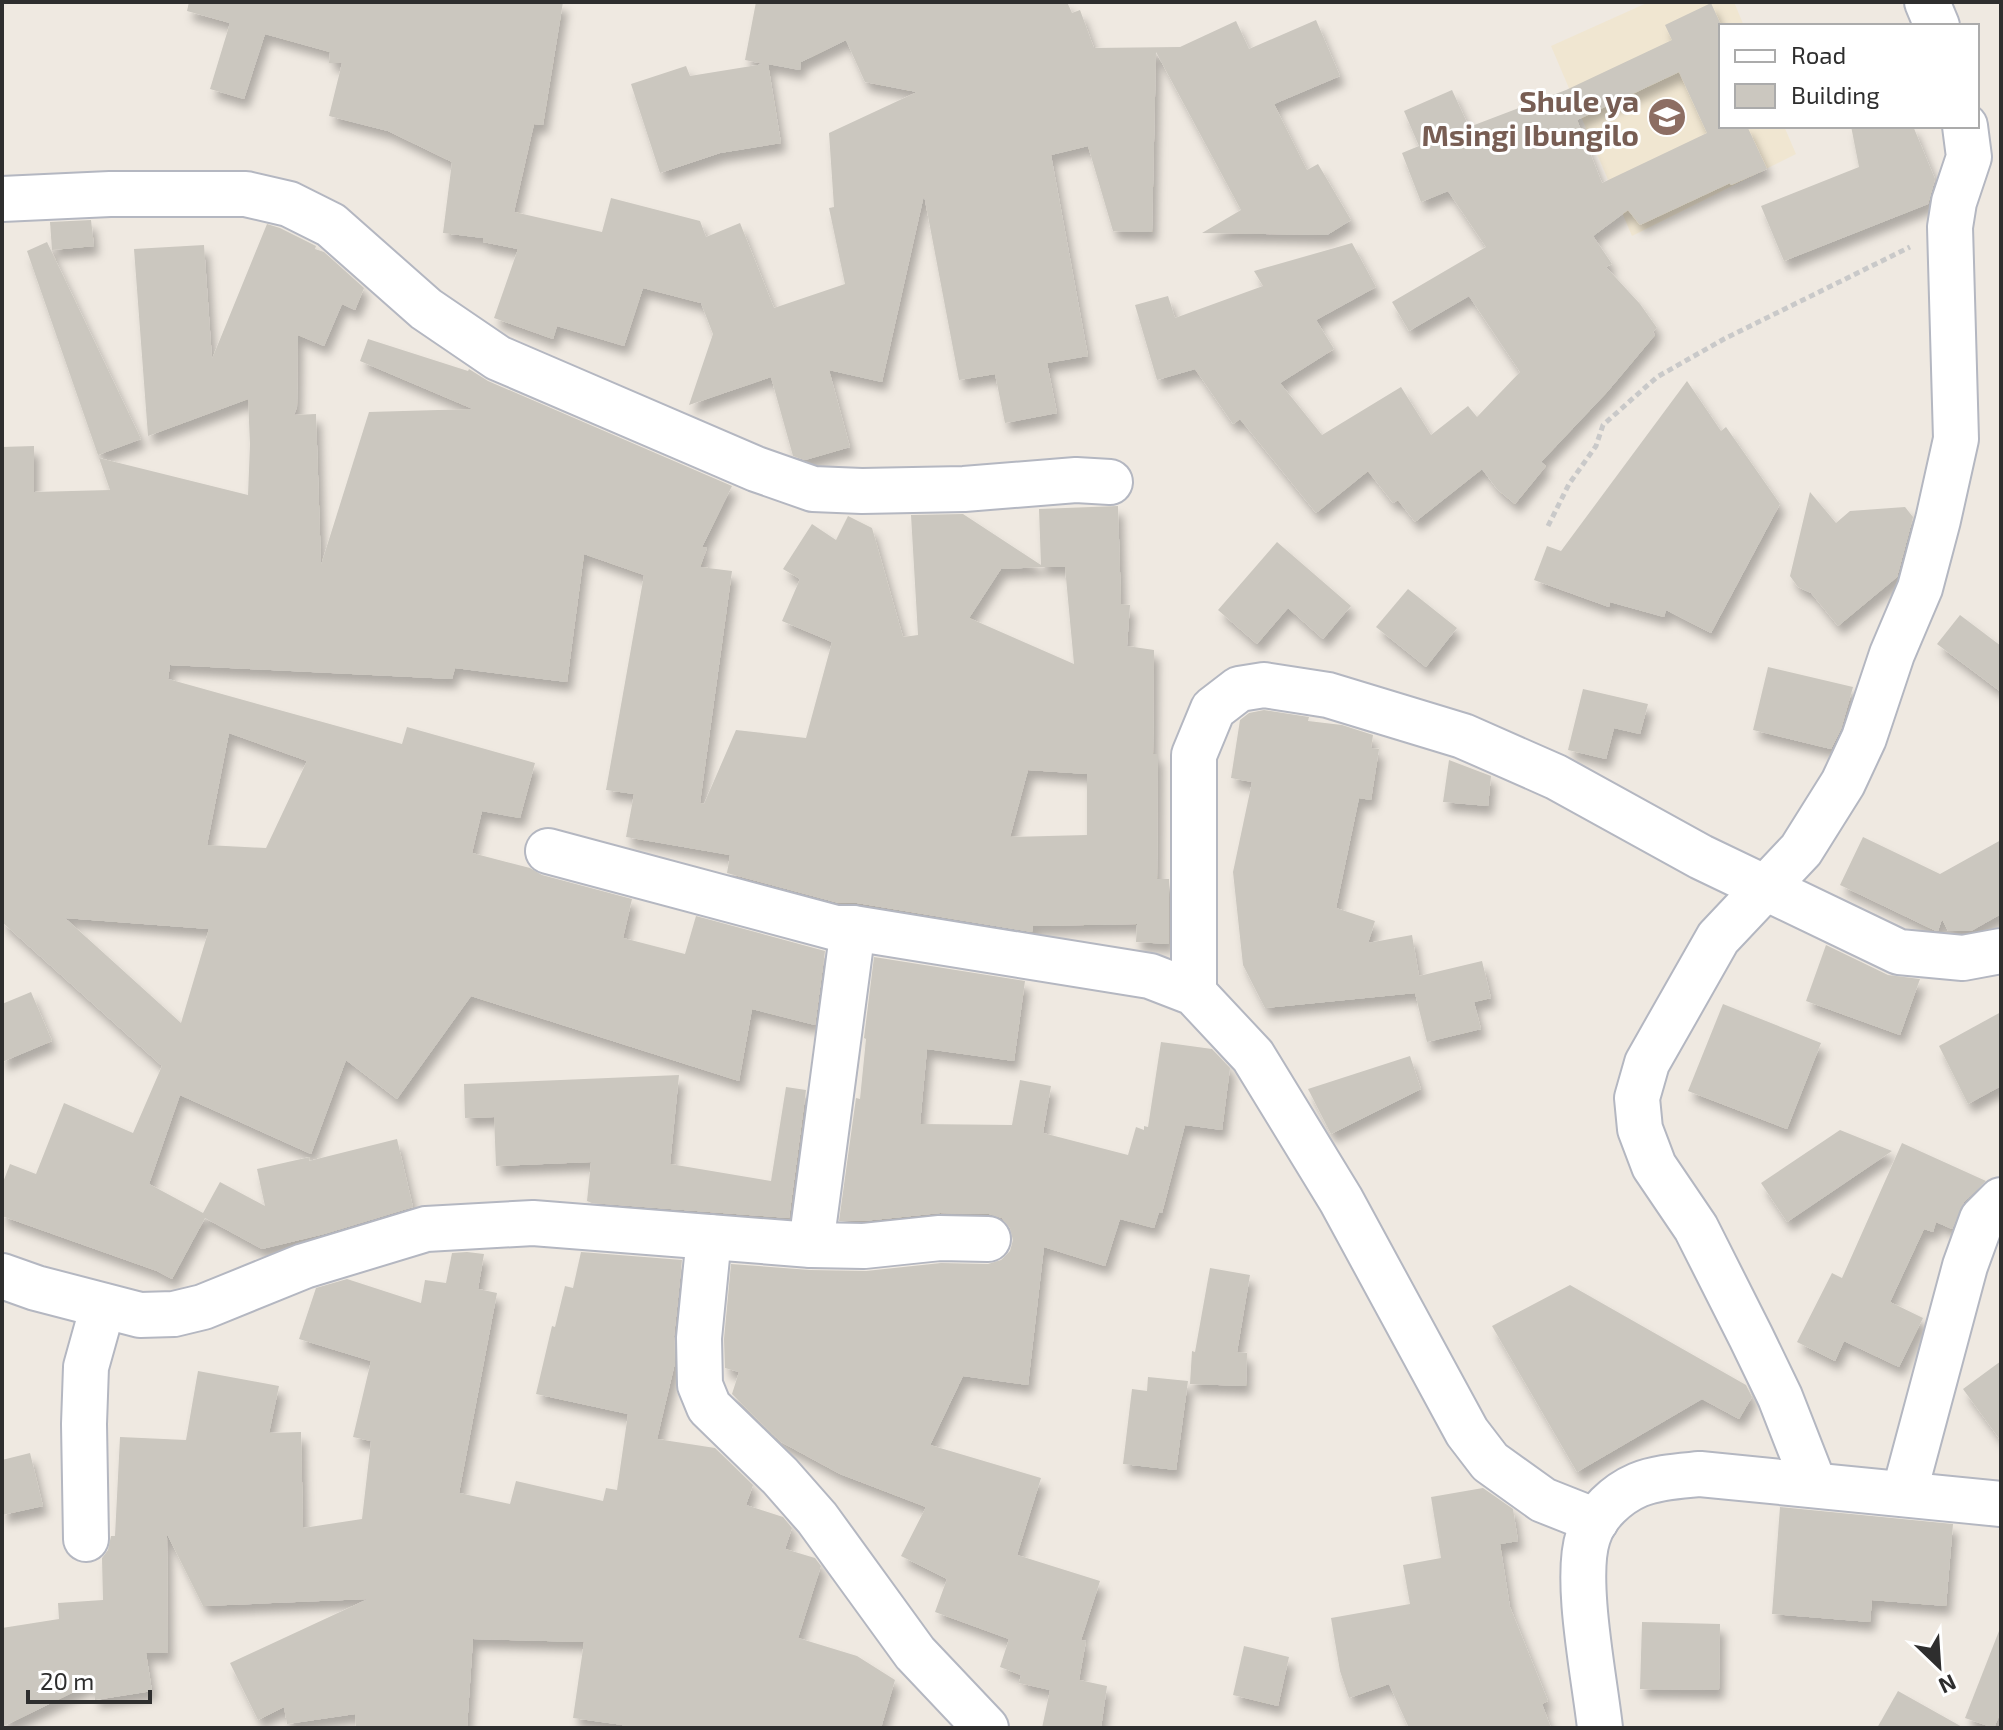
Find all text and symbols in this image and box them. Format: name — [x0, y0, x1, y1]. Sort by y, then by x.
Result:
legend — [1719, 24, 1979, 128]
text: Road — [1791, 40, 1846, 69]
text: Building — [1791, 80, 1880, 109]
place label: Shule ya Msingi Ibungilo — [1421, 82, 1639, 152]
school or university icon: Shule ya Msingi Ibungilo — [1646, 96, 1688, 138]
north arrow — [1899, 1626, 1979, 1706]
scale bar — [28, 1654, 150, 1704]
text: 20 m — [40, 1666, 94, 1695]
text: N — [1935, 1670, 1961, 1700]

